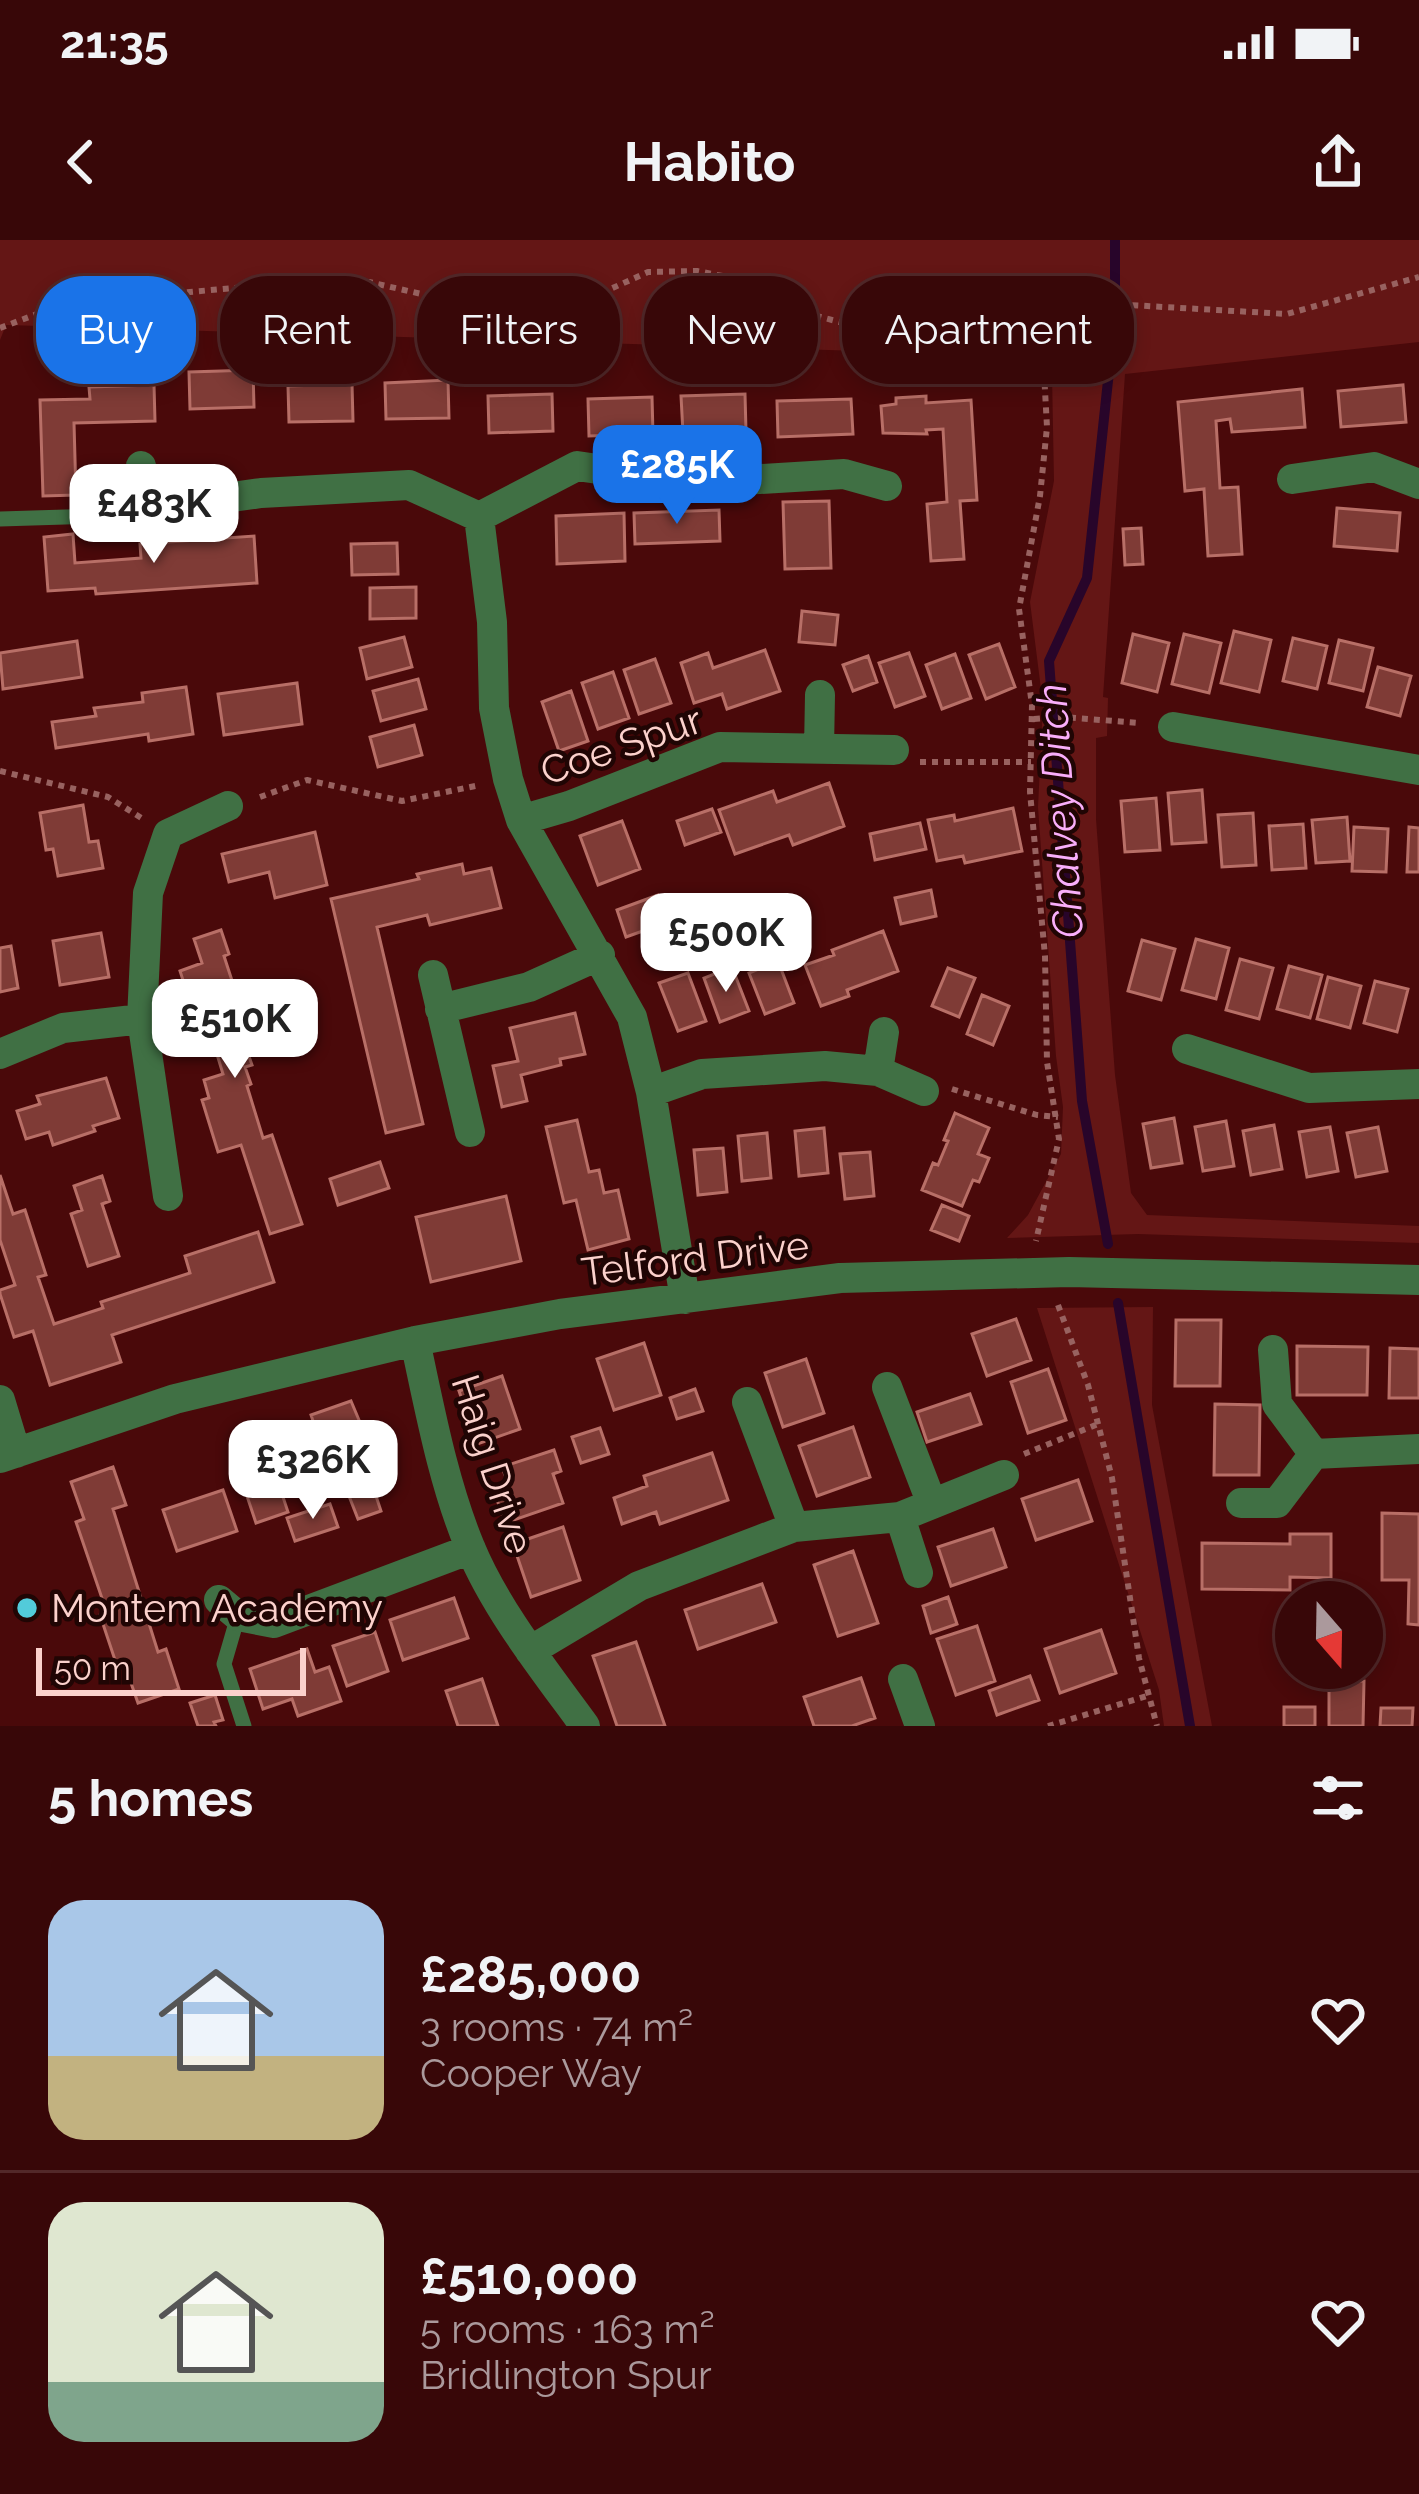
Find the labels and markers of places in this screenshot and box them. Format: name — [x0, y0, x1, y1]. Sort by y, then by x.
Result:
pin: £285K — [593, 425, 761, 527]
pin: £483K — [70, 464, 238, 566]
pin: £500K — [642, 893, 810, 995]
pin: £510K — [151, 979, 319, 1081]
pin: £326K — [229, 1420, 397, 1522]
place label: Montem Academy — [51, 1585, 383, 1631]
marker: Montem Academy — [14, 1595, 40, 1621]

